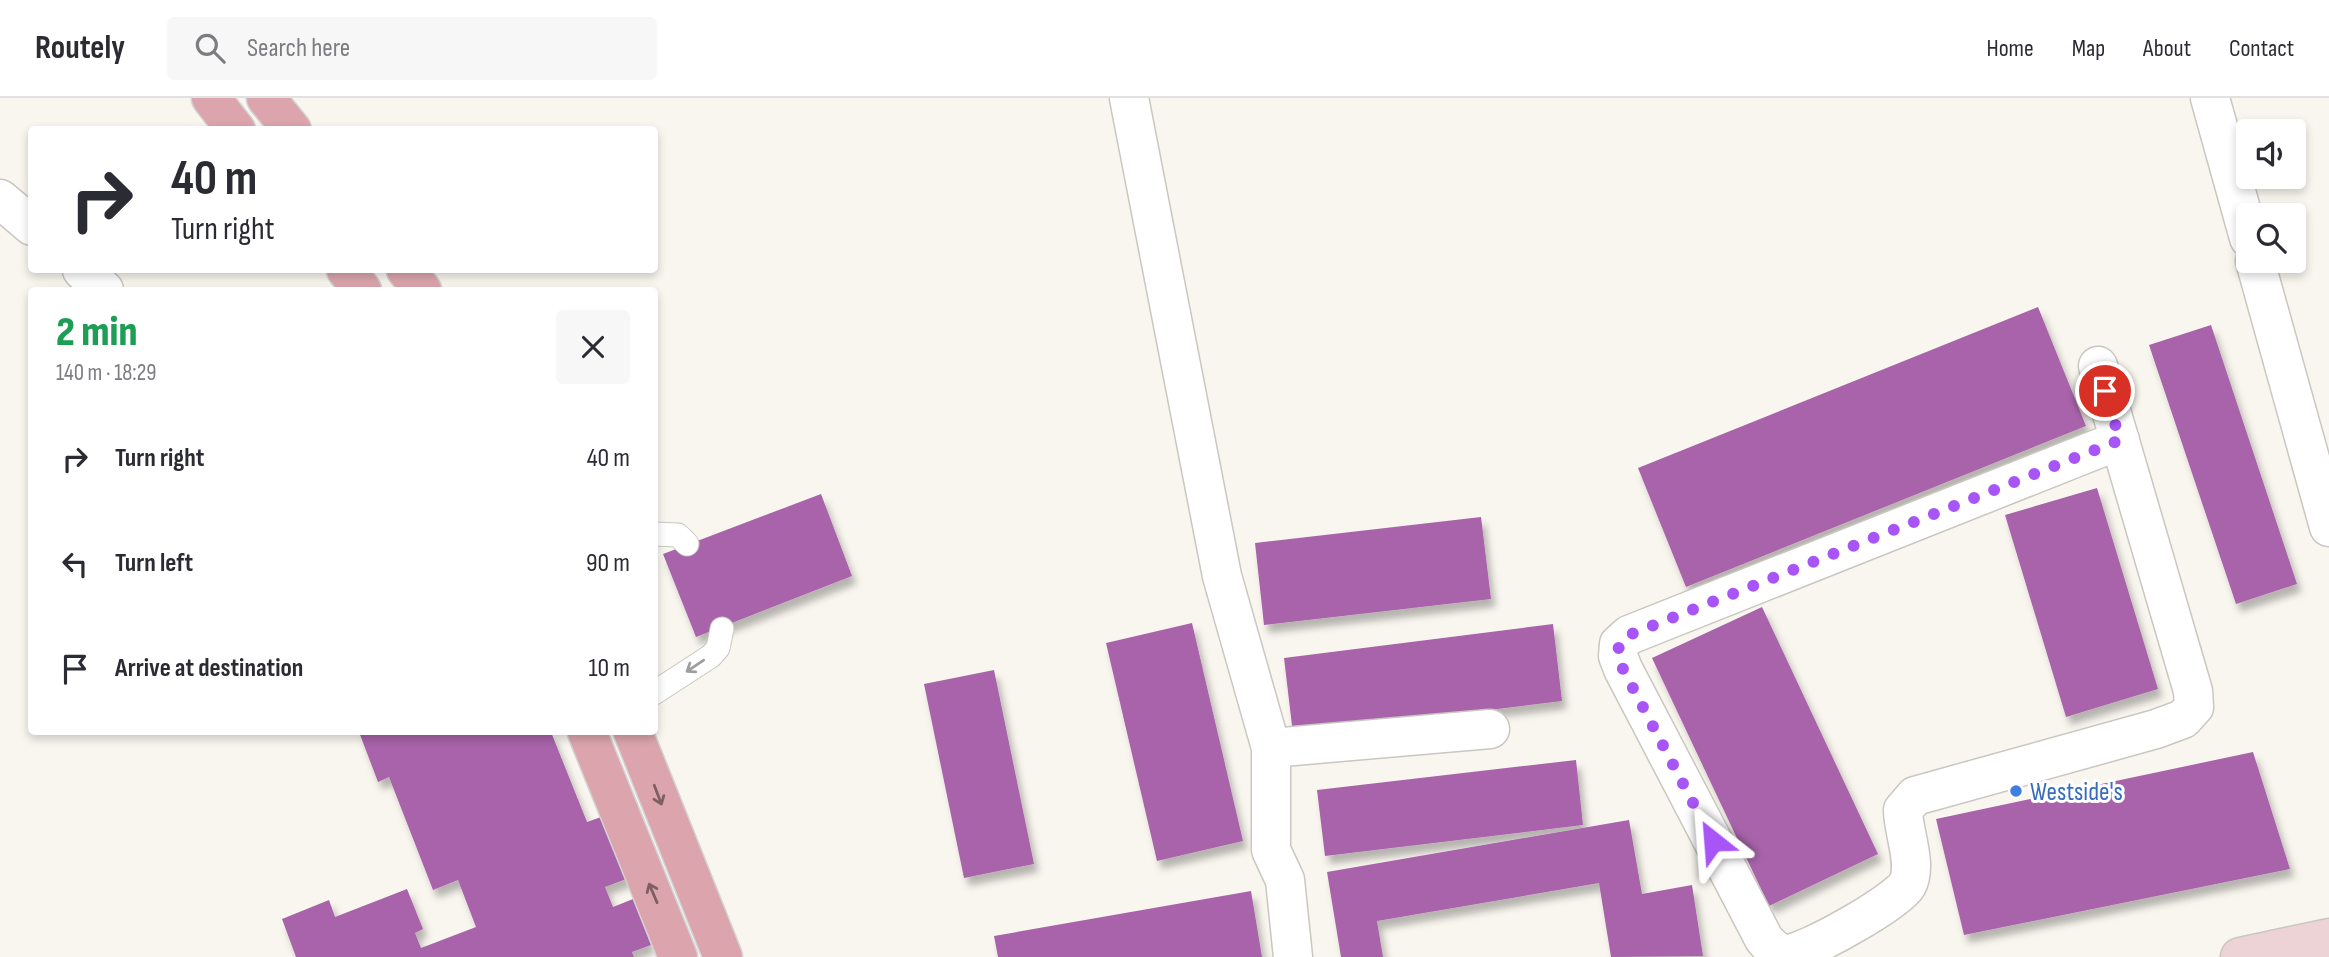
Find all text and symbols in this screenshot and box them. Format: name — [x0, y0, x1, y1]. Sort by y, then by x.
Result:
search box — [167, 17, 657, 80]
text: Routely — [35, 28, 125, 68]
icon: search — [191, 29, 229, 67]
text: Search here — [247, 33, 350, 64]
text: Home — [1986, 34, 2034, 63]
text: Map — [2072, 34, 2105, 63]
text: About — [2143, 34, 2191, 63]
text: Contact — [2229, 34, 2294, 63]
map controls — [2236, 119, 2306, 273]
button: sound — [2236, 119, 2306, 189]
text: 40 m — [171, 150, 257, 209]
icon: right — [56, 154, 147, 245]
button: search — [2236, 203, 2306, 273]
text: Turn right — [171, 210, 275, 249]
text: 2 min — [56, 307, 137, 358]
button: close — [556, 310, 630, 384]
text: 140 m · 18:29 — [56, 359, 156, 387]
pin — [2075, 361, 2135, 421]
icon: arrive — [2086, 372, 2124, 410]
icon: right — [56, 440, 94, 478]
text: Turn right — [115, 443, 204, 474]
text: 40 m — [587, 443, 630, 474]
icon: left — [56, 545, 94, 583]
text: Turn left — [115, 548, 193, 579]
text: 90 m — [586, 548, 630, 579]
icon: arrive — [56, 650, 94, 688]
text: Arrive at destination — [115, 653, 303, 684]
text: 10 m — [588, 653, 630, 684]
one-way arrow — [686, 660, 706, 674]
place label: Westside's — [2030, 777, 2123, 808]
marker: Westside's — [2008, 783, 2024, 799]
one-way arrow — [652, 784, 665, 806]
position arrow — [1676, 804, 1750, 878]
one-way arrow — [646, 883, 659, 905]

